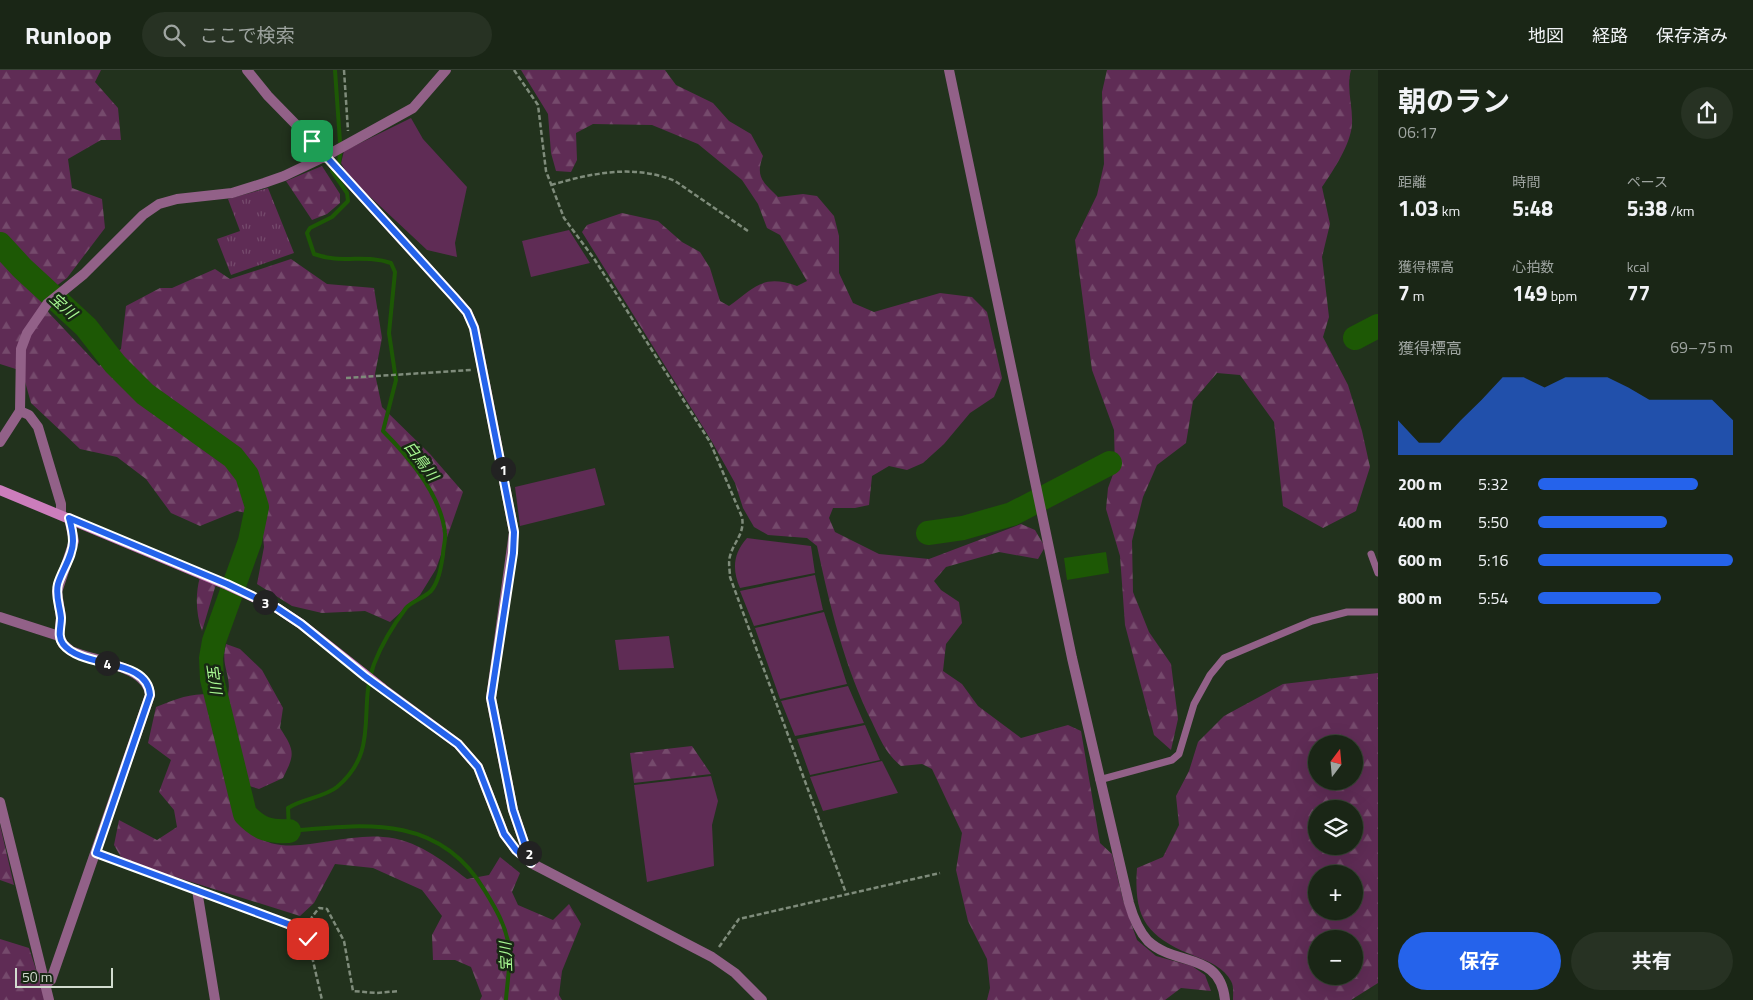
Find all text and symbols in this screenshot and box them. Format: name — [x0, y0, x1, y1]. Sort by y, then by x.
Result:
search box — [142, 12, 492, 57]
text: Runloop — [25, 17, 112, 53]
text: ここで検索 — [200, 20, 295, 49]
icon: search — [160, 21, 188, 49]
text: 地図 — [1528, 22, 1564, 49]
text: 経路 — [1592, 22, 1628, 49]
text: 保存済み — [1656, 22, 1728, 49]
text: 朝のラン — [1398, 79, 1510, 122]
button: share — [1681, 87, 1733, 139]
pin — [291, 120, 333, 162]
text: 06:17 — [1398, 120, 1437, 144]
icon: arrive — [298, 127, 326, 155]
text: 距離 — [1398, 171, 1426, 192]
text: 時間 — [1512, 171, 1540, 192]
text: ペース — [1627, 171, 1668, 192]
text: 1.03 — [1398, 192, 1439, 224]
text: 5:48 — [1512, 192, 1553, 224]
text: 5:38 — [1627, 192, 1667, 224]
text: km — [1439, 200, 1460, 221]
text: /km — [1667, 200, 1695, 221]
text: 獲得標高 — [1398, 256, 1454, 277]
text: 心拍数 — [1512, 256, 1554, 277]
text: kcal — [1627, 256, 1650, 277]
text: 7 — [1398, 277, 1410, 309]
text: 149 — [1512, 277, 1548, 309]
text: 77 — [1627, 277, 1650, 309]
text: m — [1410, 285, 1425, 306]
text: bpm — [1548, 285, 1577, 306]
water label: 宝川 — [44, 287, 84, 326]
text: 69–75 m — [1670, 335, 1733, 359]
text: 獲得標高 — [1398, 336, 1462, 360]
water label: 白鳥川 — [399, 436, 445, 487]
pin: 1 — [490, 456, 516, 482]
text: 1 — [500, 459, 507, 480]
text: 200 m — [1398, 472, 1442, 496]
text: 5:32 — [1478, 472, 1508, 496]
text: 400 m — [1398, 510, 1442, 534]
text: 5:50 — [1478, 510, 1508, 534]
text: 600 m — [1398, 548, 1442, 572]
text: 5:16 — [1478, 548, 1508, 572]
text: 800 m — [1398, 586, 1442, 610]
text: 5:54 — [1478, 586, 1508, 610]
pin: 3 — [252, 590, 278, 614]
text: 3 — [262, 592, 269, 613]
pin: 4 — [94, 650, 120, 676]
text: 4 — [104, 653, 111, 674]
water label: 宝川 — [201, 662, 228, 697]
north arrow — [1308, 735, 1362, 790]
map controls — [1308, 735, 1363, 985]
button: layers — [1308, 800, 1363, 855]
pin: 2 — [516, 840, 542, 866]
text: 2 — [526, 843, 533, 864]
button: + — [1308, 865, 1363, 920]
pin — [287, 918, 329, 960]
icon: check — [294, 925, 322, 953]
button: − — [1308, 930, 1363, 985]
button: 保存 — [1398, 932, 1561, 990]
button: 共有 — [1571, 932, 1733, 990]
water label: 宝川 — [493, 940, 518, 972]
scale bar — [15, 965, 112, 988]
text: 50 m — [22, 966, 52, 987]

